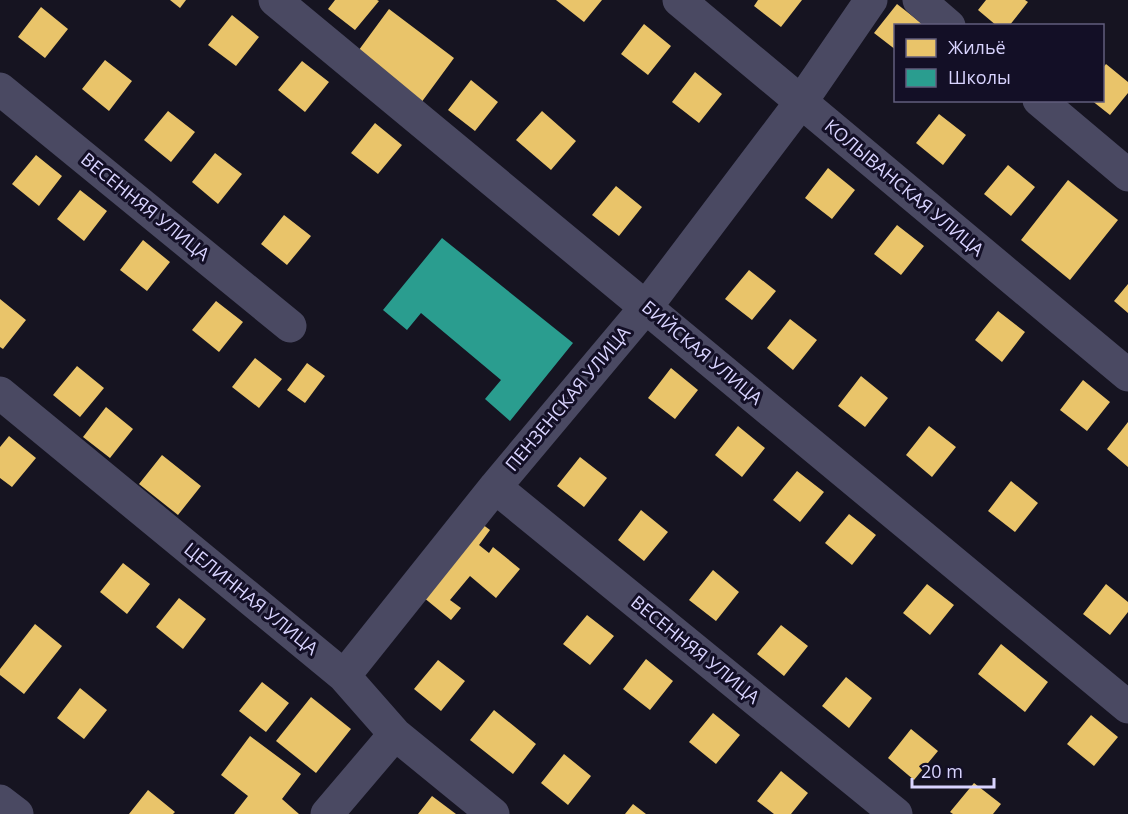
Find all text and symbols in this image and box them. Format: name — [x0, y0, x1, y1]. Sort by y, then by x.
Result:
legend — [894, 24, 1104, 102]
text: Жильё — [948, 35, 1006, 59]
text: Школы — [948, 65, 1011, 89]
street label: КОЛЫВАНСКАЯ УЛИЦА — [820, 113, 990, 261]
street label: ВЕСЕННЯЯ УЛИЦА — [76, 147, 215, 266]
street label: БИЙСКАЯ УЛИЦА — [637, 295, 768, 410]
street label: ПЕНЗЕНСКАЯ УЛИЦА — [500, 320, 635, 476]
street label: ЦЕЛИННАЯ УЛИЦА — [180, 537, 324, 660]
street label: ВЕСЕННЯЯ УЛИЦА — [626, 590, 765, 709]
scale bar — [912, 751, 994, 789]
text: 20 m — [921, 759, 963, 783]

